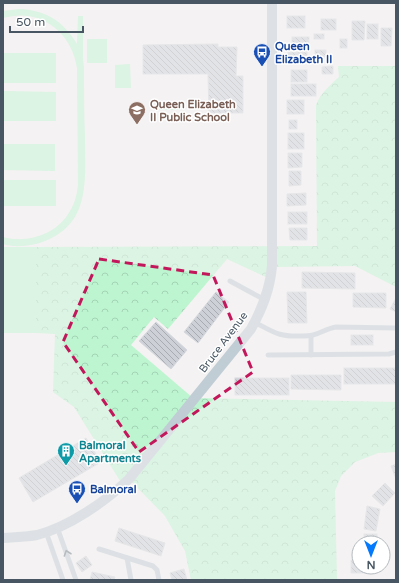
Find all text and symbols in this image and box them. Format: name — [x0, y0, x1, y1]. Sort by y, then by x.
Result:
scale bar — [10, 8, 83, 34]
text: 50 m — [16, 15, 45, 29]
place label: Queen Elizabeth II — [275, 40, 332, 66]
bus stop icon: Queen Elizabeth II — [252, 42, 272, 67]
place label: Queen Elizabeth II Public School — [150, 98, 236, 124]
school or university icon: Queen Elizabeth II Public School — [127, 100, 147, 125]
street label: Bruce Avenue — [196, 309, 250, 375]
place label: Balmoral Apartments — [79, 439, 142, 466]
building icon: Balmoral Apartments — [56, 441, 76, 466]
bus stop icon: Balmoral — [67, 479, 87, 504]
place label: Balmoral — [90, 483, 137, 496]
north arrow — [351, 535, 391, 575]
one-way arrow — [64, 550, 72, 557]
text: N — [367, 558, 375, 571]

